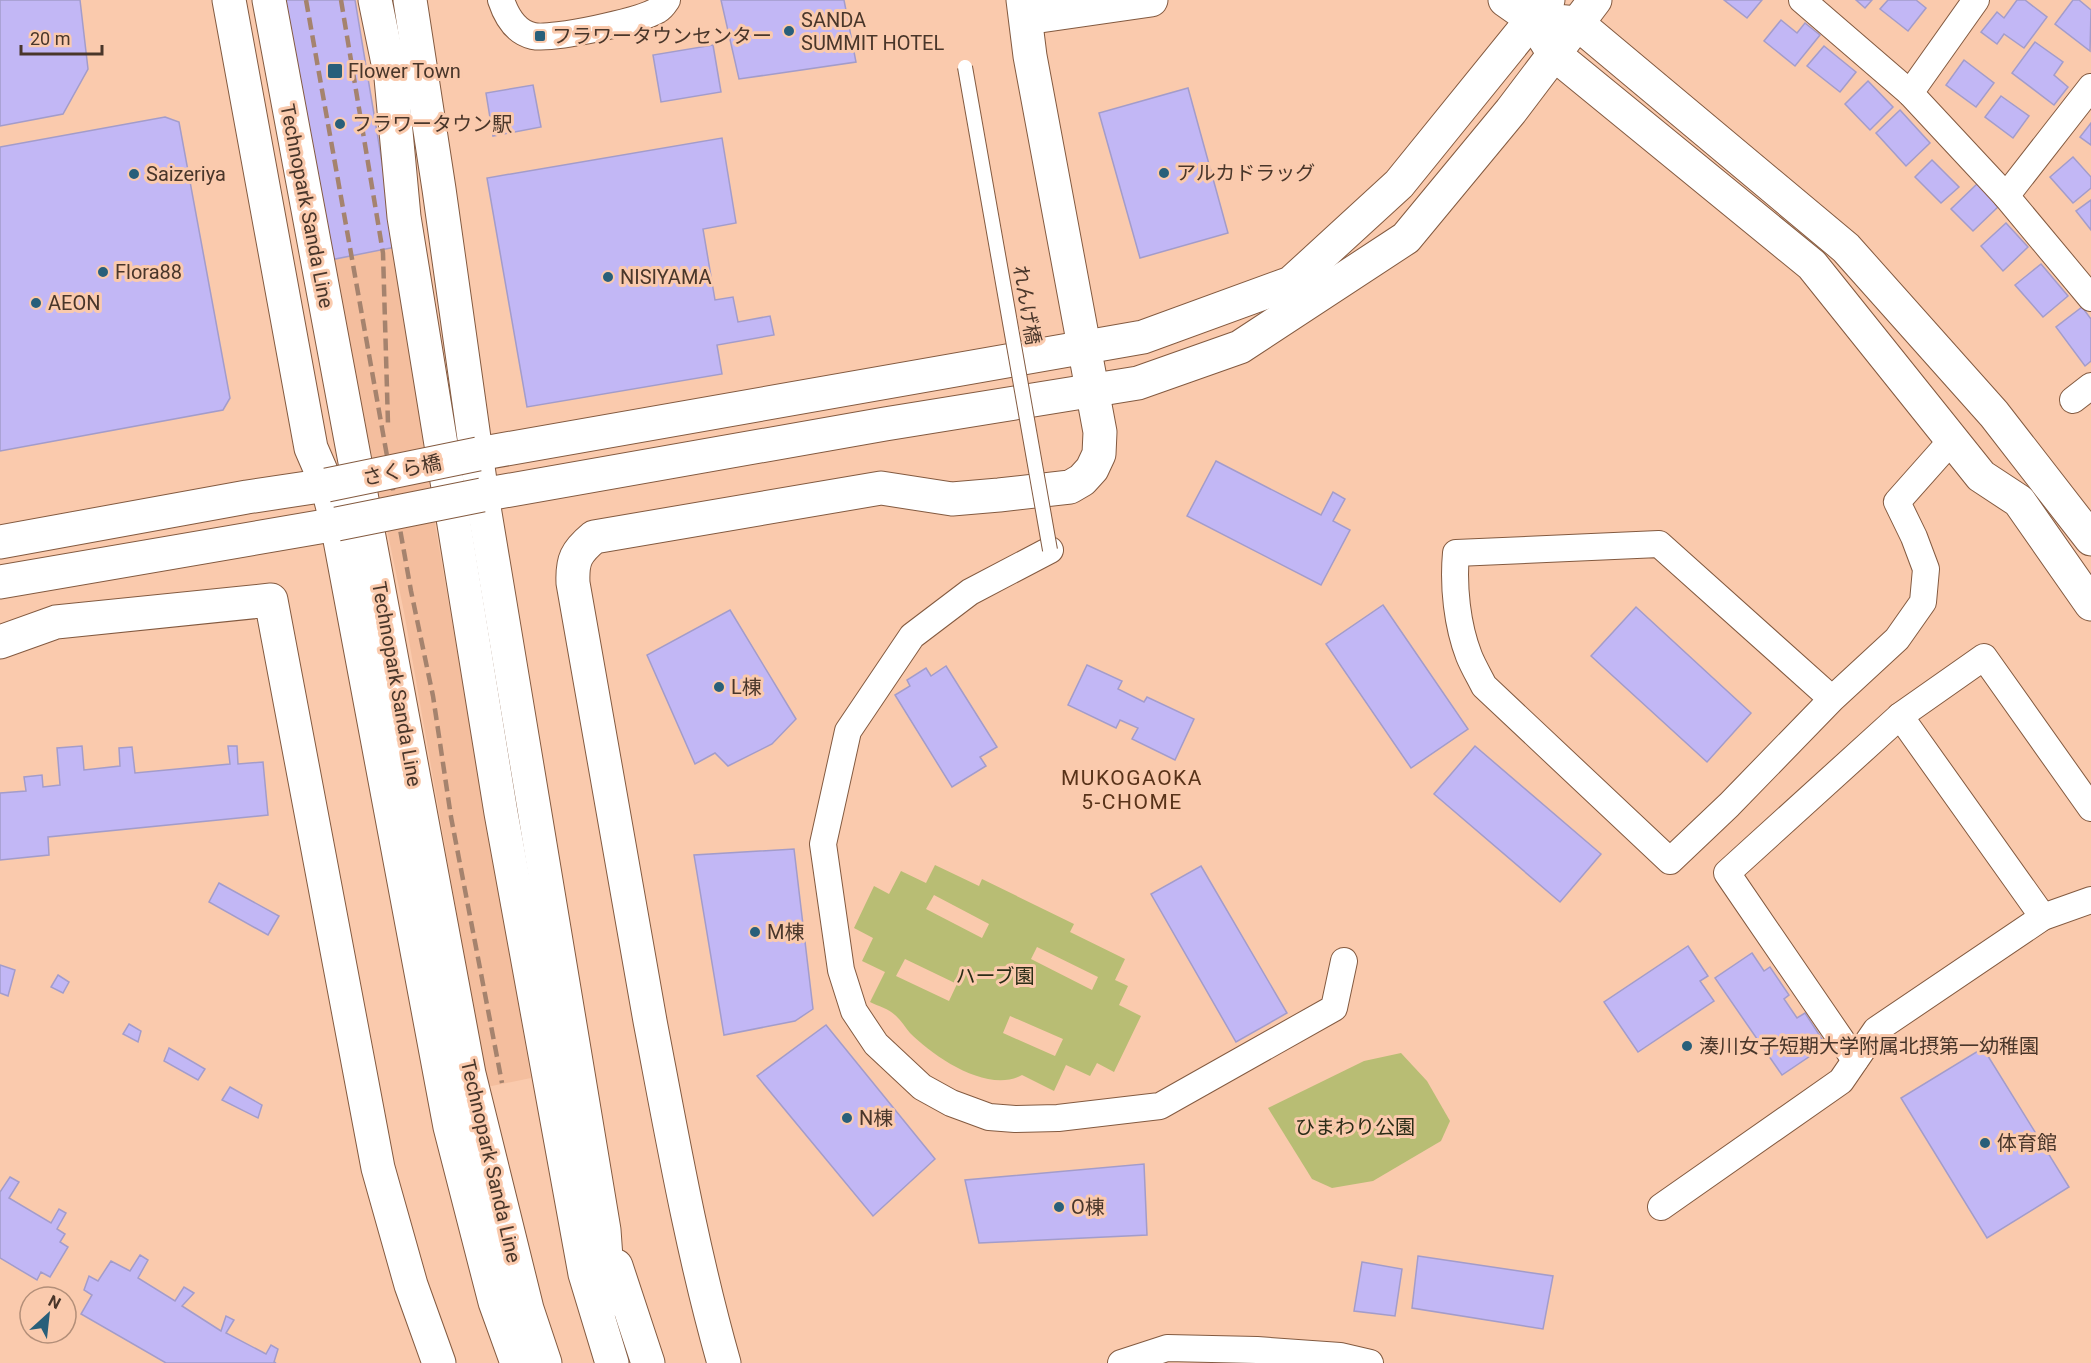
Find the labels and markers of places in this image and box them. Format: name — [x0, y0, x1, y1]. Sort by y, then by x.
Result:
place label: SANDA SUMMIT HOTEL — [801, 8, 944, 55]
place label: フラワータウンセンター — [552, 24, 772, 48]
marker: SANDA SUMMIT HOTEL — [782, 24, 796, 38]
marker: フラワータウンセンター — [533, 29, 547, 43]
place label: Flower Town — [348, 59, 461, 83]
marker: Flower Town — [326, 62, 344, 80]
place label: フラワータウン駅 — [352, 112, 512, 136]
marker: フラワータウン駅 — [333, 117, 347, 131]
place label: アルカドラッグ — [1176, 161, 1315, 185]
place label: Saizeriya — [146, 162, 226, 186]
marker: アルカドラッグ — [1157, 166, 1171, 180]
marker: Saizeriya — [127, 167, 141, 181]
place label: Flora88 — [115, 260, 182, 284]
marker: Flora88 — [96, 265, 110, 279]
place label: NISIYAMA — [620, 265, 712, 289]
marker: NISIYAMA — [601, 270, 615, 284]
place label: AEON — [48, 291, 100, 315]
marker: AEON — [29, 296, 43, 310]
place label: L棟 — [731, 675, 762, 699]
marker: L棟 — [712, 680, 726, 694]
place label: M棟 — [767, 920, 804, 944]
marker: M棟 — [748, 925, 762, 939]
place label: 湊川女子短期大学附属北摂第一幼稚園 — [1699, 1034, 2039, 1058]
marker: 湊川女子短期大学附属北摂第一幼稚園 — [1680, 1039, 1694, 1053]
place label: N棟 — [859, 1106, 893, 1130]
marker: N棟 — [840, 1111, 854, 1125]
place label: 体育館 — [1997, 1131, 2057, 1155]
marker: 体育館 — [1978, 1136, 1992, 1150]
place label: O棟 — [1071, 1195, 1105, 1219]
marker: O棟 — [1052, 1200, 1066, 1214]

